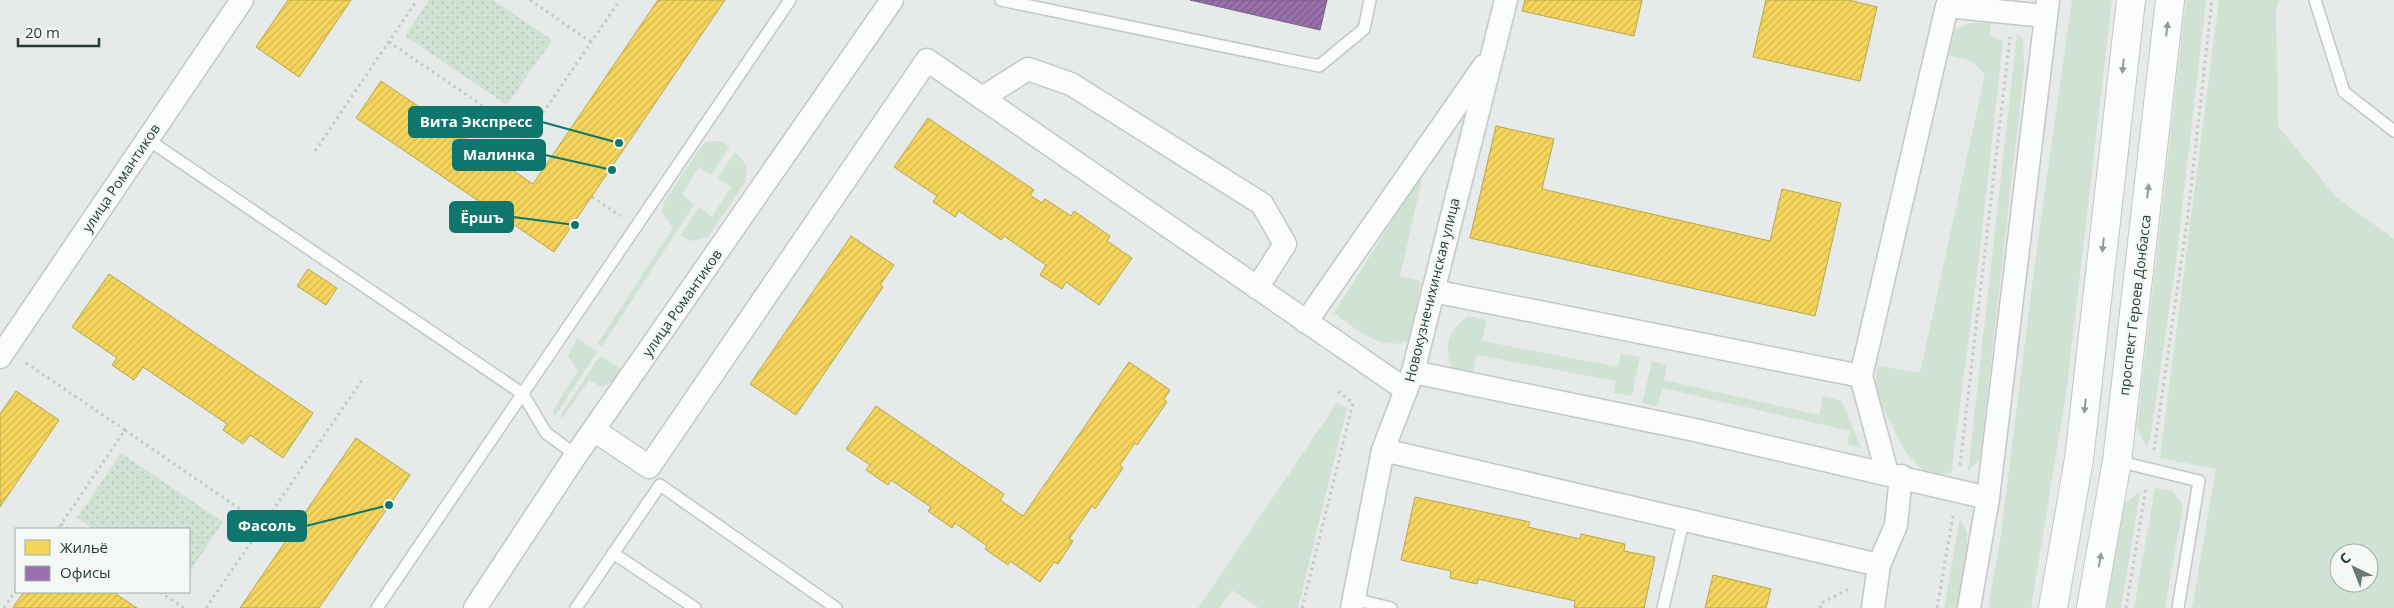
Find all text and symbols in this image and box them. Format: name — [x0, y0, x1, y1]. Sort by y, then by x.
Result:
scale bar — [18, 15, 99, 47]
one-way arrow — [2163, 21, 2171, 37]
text: 20 m — [25, 22, 60, 42]
one-way arrow — [2119, 58, 2127, 74]
callout: Вита Экспресс — [409, 107, 542, 137]
text: Вита Экспресс — [420, 111, 533, 131]
street label: улица Романтиков — [77, 120, 164, 236]
callout: Малинка — [453, 140, 545, 170]
text: Малинка — [463, 144, 535, 164]
one-way arrow — [2144, 183, 2152, 199]
street label: Новокузнечихинская улица — [1399, 196, 1464, 384]
callout: Ёршъ — [450, 202, 513, 232]
text: Ёршъ — [460, 207, 504, 227]
street label: проспект Героев Донбасса — [2114, 213, 2155, 397]
one-way arrow — [2099, 237, 2107, 253]
street label: улица Романтиков — [637, 245, 726, 360]
one-way arrow — [2081, 399, 2089, 415]
callout: Фасоль — [228, 511, 306, 541]
text: Фасоль — [238, 515, 296, 535]
legend — [15, 528, 190, 593]
text: Жильё — [60, 537, 108, 557]
north arrow — [2329, 543, 2379, 593]
text: С — [2335, 548, 2355, 568]
one-way arrow — [2096, 552, 2104, 568]
text: Офисы — [60, 562, 111, 582]

